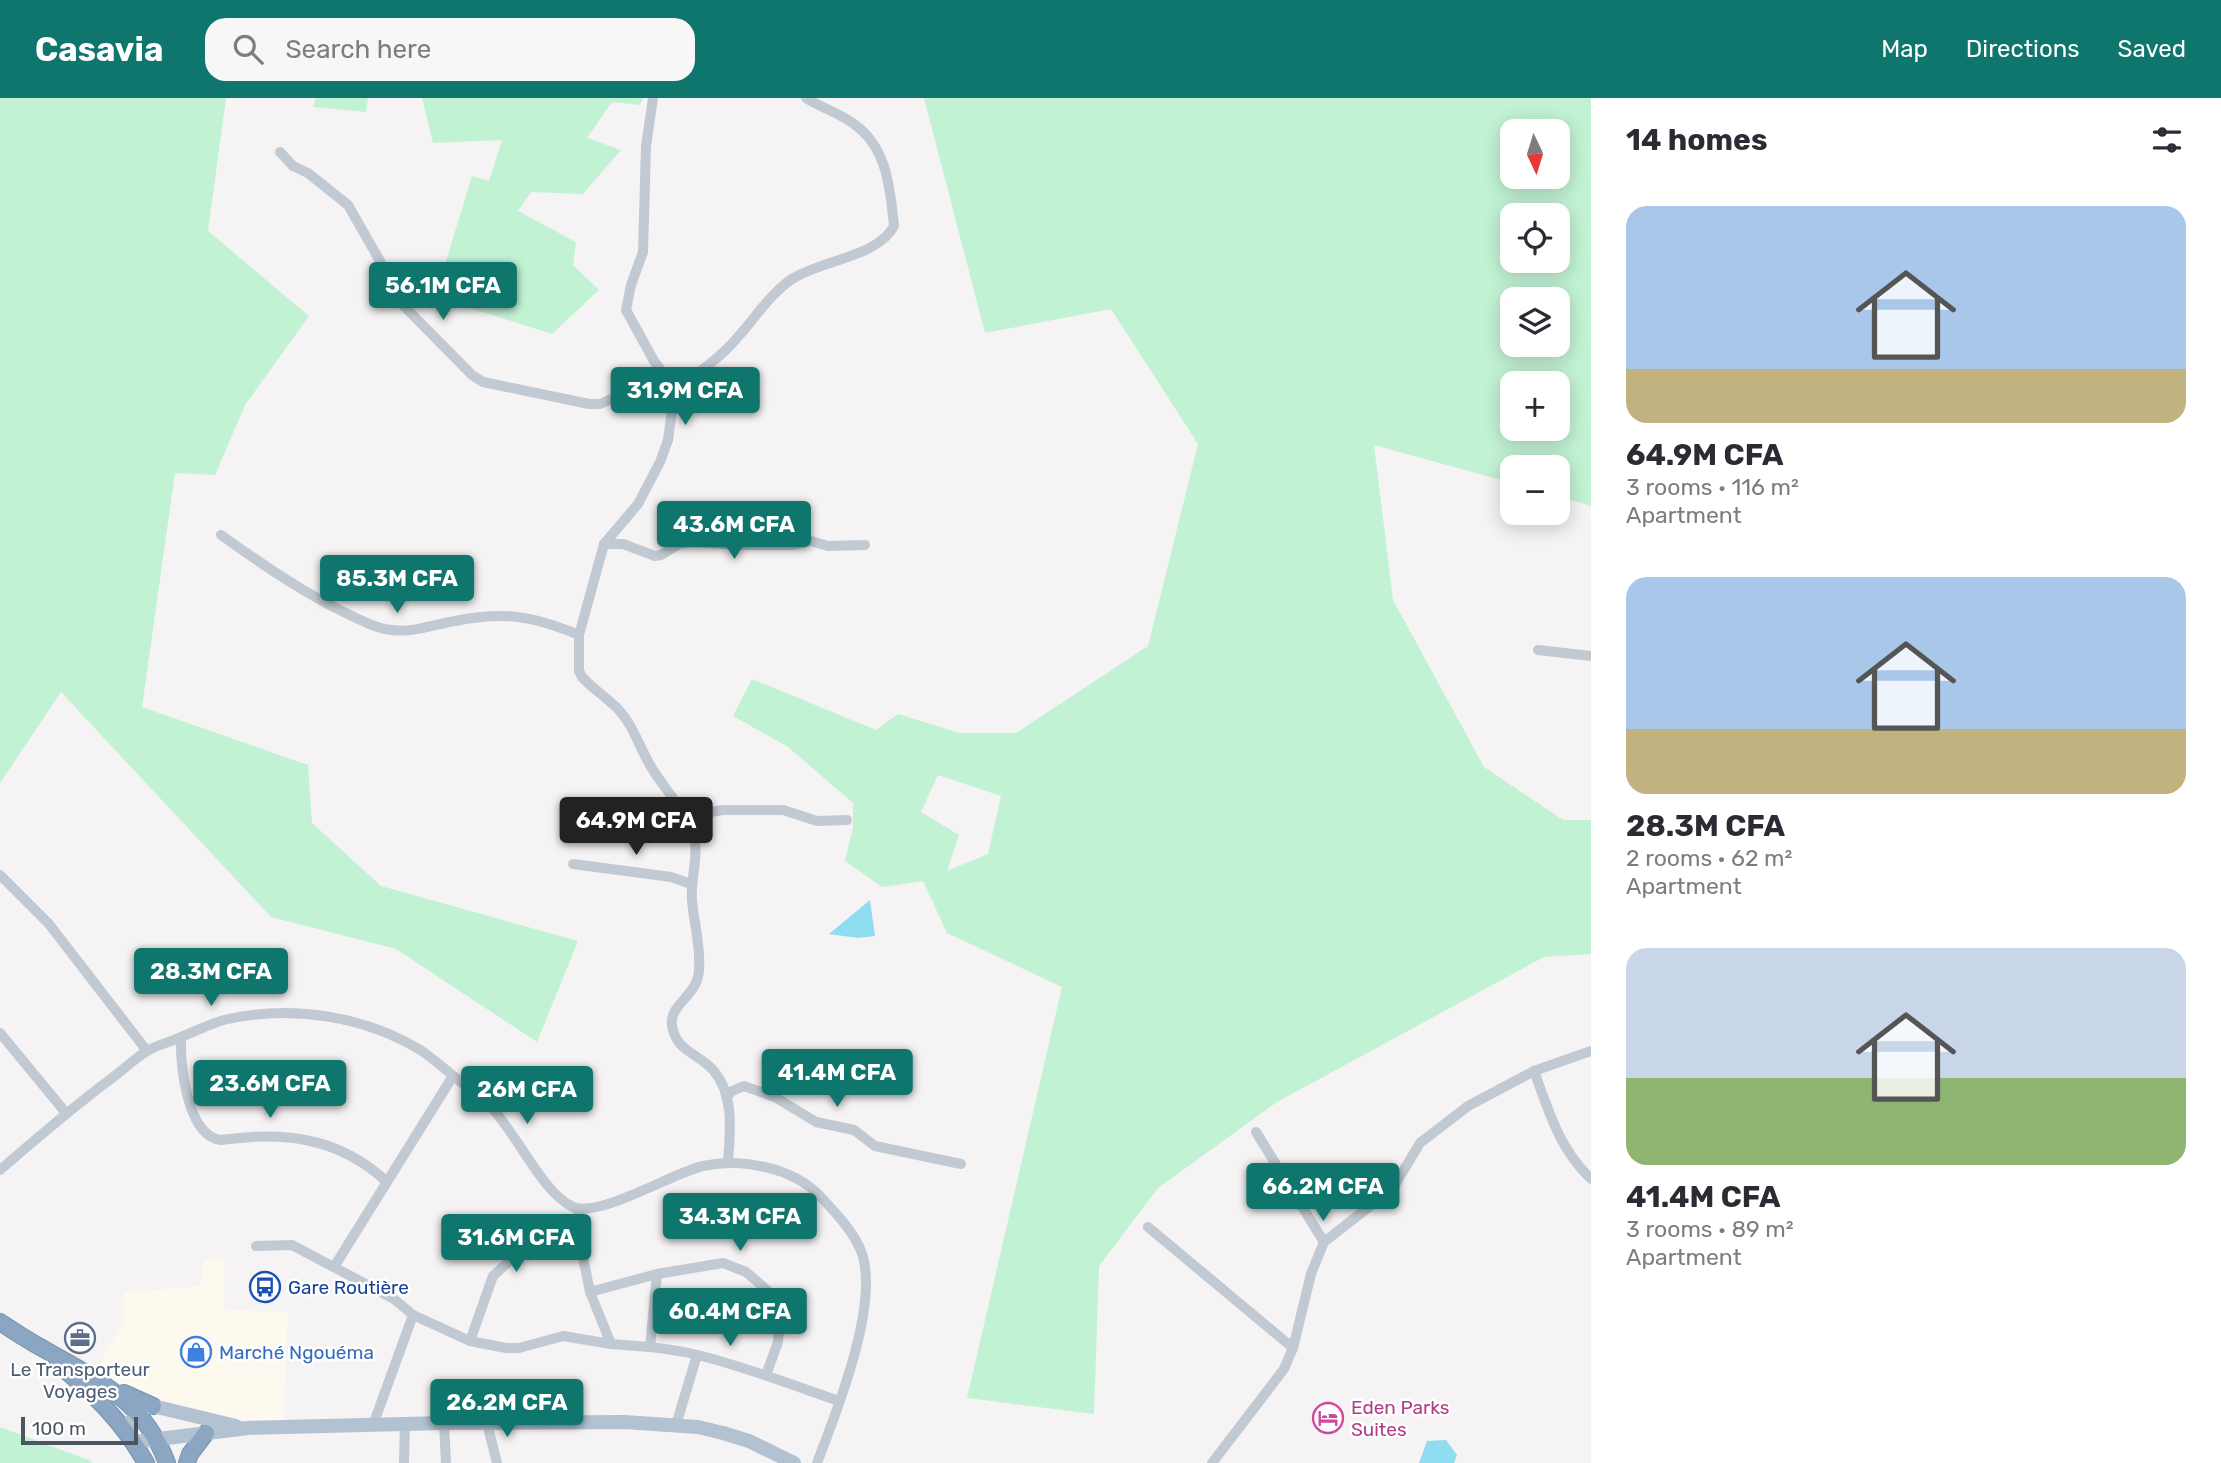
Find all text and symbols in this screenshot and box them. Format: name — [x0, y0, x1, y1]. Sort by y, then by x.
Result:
search box — [205, 18, 695, 81]
text: Casavia — [35, 30, 163, 69]
icon: search — [229, 30, 267, 68]
text: Search here — [285, 34, 431, 65]
text: Map — [1881, 35, 1928, 63]
text: Directions — [1966, 35, 2079, 63]
text: Saved — [2117, 35, 2186, 63]
north arrow — [1500, 119, 1570, 189]
map controls — [1500, 119, 1570, 525]
icon: filters — [2148, 121, 2186, 159]
text: 14 homes — [1626, 122, 1768, 158]
button: locate — [1500, 203, 1570, 273]
icon: home — [1843, 252, 1969, 378]
pin: 56.1M CFA — [363, 262, 523, 322]
text: 56.1M CFA — [385, 271, 501, 299]
button: layers — [1500, 287, 1570, 357]
pin: 31.9M CFA — [605, 368, 765, 427]
button: + — [1500, 371, 1570, 441]
text: 31.9M CFA — [627, 376, 743, 404]
text: 64.9M CFA — [1626, 437, 1783, 473]
button: − — [1500, 455, 1570, 525]
text: 3 rooms · 116 m² — [1626, 473, 1799, 501]
text: Apartment — [1626, 501, 1742, 529]
pin: 43.6M CFA — [654, 502, 814, 561]
text: 43.6M CFA — [673, 510, 795, 538]
pin: 85.3M CFA — [317, 556, 477, 615]
text: 85.3M CFA — [336, 564, 458, 592]
icon: home — [1843, 623, 1969, 749]
pin: 64.9M CFA — [556, 798, 716, 857]
text: 64.9M CFA — [576, 806, 696, 834]
text: 28.3M CFA — [1626, 808, 1785, 844]
text: 2 rooms · 62 m² — [1626, 844, 1792, 872]
text: Apartment — [1626, 872, 1742, 900]
pin: 28.3M CFA — [131, 948, 291, 1008]
text: 28.3M CFA — [150, 957, 272, 985]
icon: home — [1843, 994, 1969, 1120]
pin: 41.4M CFA — [757, 1049, 917, 1109]
text: 41.4M CFA — [778, 1058, 896, 1086]
pin: 23.6M CFA — [190, 1060, 350, 1120]
pin: 26M CFA — [462, 1066, 592, 1126]
text: 23.6M CFA — [209, 1069, 331, 1097]
text: 26M CFA — [477, 1075, 577, 1103]
pin: 66.2M CFA — [1243, 1164, 1403, 1223]
text: 66.2M CFA — [1262, 1172, 1384, 1200]
text: 41.4M CFA — [1626, 1179, 1781, 1215]
pin: 34.3M CFA — [660, 1194, 820, 1253]
text: 34.3M CFA — [679, 1202, 801, 1230]
pin: 31.6M CFA — [436, 1214, 596, 1274]
text: 3 rooms · 89 m² — [1626, 1215, 1794, 1243]
text: 31.6M CFA — [457, 1223, 575, 1251]
text: Apartment — [1626, 1243, 1742, 1271]
bus stop icon: Gare Routière — [248, 1270, 282, 1304]
place label: Gare Routière — [288, 1276, 409, 1299]
pin: 60.4M CFA — [650, 1288, 810, 1348]
text: 60.4M CFA — [669, 1297, 791, 1325]
office icon: Le Transporteur Voyages — [63, 1321, 97, 1355]
shop icon: Marché Ngouéma — [179, 1335, 213, 1369]
place label: Marché Ngouéma — [219, 1341, 374, 1364]
place label: Le Transporteur Voyages — [10, 1358, 151, 1403]
pin: 26.2M CFA — [427, 1380, 587, 1439]
text: 26.2M CFA — [446, 1388, 568, 1416]
place label: Eden Parks Suites — [1351, 1396, 1450, 1441]
hotel icon: Eden Parks Suites — [1311, 1401, 1345, 1435]
scale bar — [21, 1414, 138, 1446]
text: 100 m — [32, 1417, 86, 1440]

